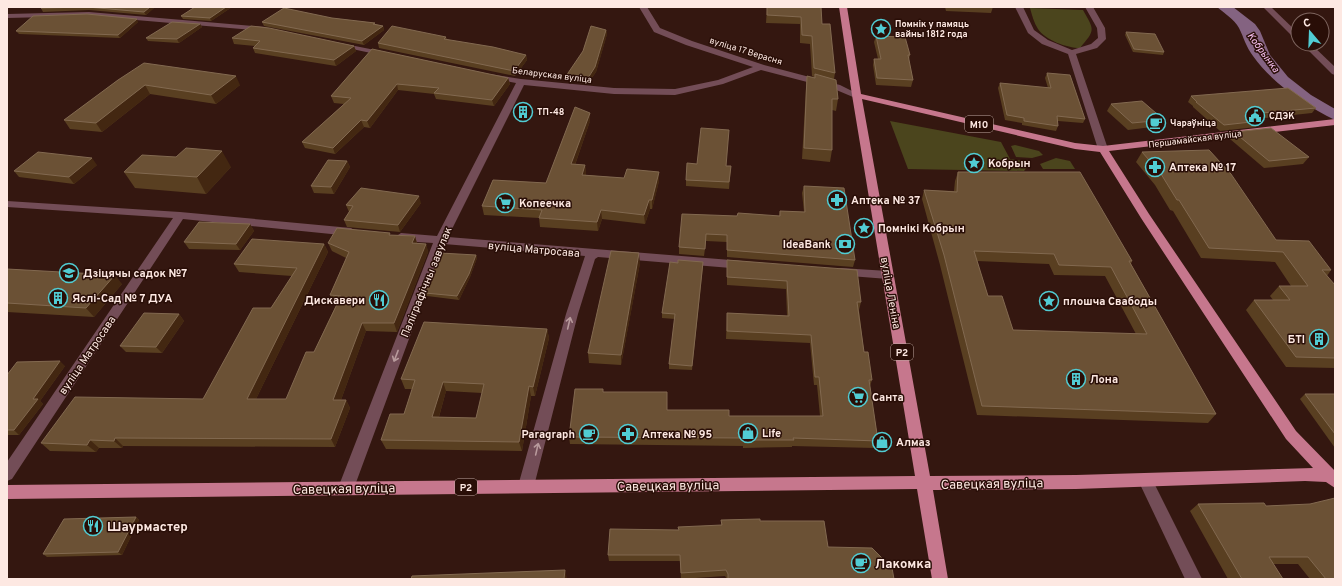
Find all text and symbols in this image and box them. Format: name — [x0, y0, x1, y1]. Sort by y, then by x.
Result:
north arrow — [1290, 12, 1330, 52]
text: С — [1301, 16, 1313, 31]
place icon: Помнік у памяць вайны 1812 года — [870, 18, 892, 40]
place label: Помнік у памяць вайны 1812 года — [895, 19, 969, 40]
water label: Кобрынка — [1244, 30, 1282, 76]
street label: вуліца 17 Верасня — [708, 35, 784, 68]
street label: Беларуская вуліца — [511, 65, 593, 86]
building icon: ТП-48 — [512, 101, 534, 123]
public building icon: СДЭК — [1244, 105, 1266, 127]
place label: ТП-48 — [537, 107, 565, 118]
place label: СДЭК — [1269, 111, 1295, 122]
cafe icon: Чараўніца — [1145, 112, 1167, 134]
road number: М10 — [965, 116, 993, 132]
place label: Чараўніца — [1170, 118, 1216, 129]
street label: Першамайская вуліца — [1148, 128, 1243, 151]
place icon: Кобрын — [963, 152, 985, 174]
pharmacy icon: Аптека № 17 — [1144, 156, 1166, 178]
place label: Кобрын — [988, 157, 1031, 171]
place label: Аптека № 17 — [1169, 161, 1236, 175]
pharmacy icon: Аптека № 37 — [826, 189, 848, 211]
supermarket icon: Копеечка — [494, 192, 516, 214]
place label: Аптека № 37 — [851, 194, 920, 208]
place label: Копеечка — [519, 197, 571, 211]
place icon: Помнікі Кобрын — [853, 217, 875, 239]
place label: Помнікі Кобрын — [878, 222, 965, 236]
street label: Паліграфічны завулак — [398, 225, 456, 340]
bank icon: IdeaBank — [834, 233, 856, 255]
place label: IdeaBank — [783, 238, 831, 252]
street label: вуліца Матросава — [487, 239, 581, 261]
street label: вуліца Леніна — [877, 256, 903, 330]
school or university icon: Дзіцячы садок №7 — [58, 262, 80, 284]
place label: Дзіцячы садок №7 — [83, 267, 187, 281]
building icon: Яслі-Сад № 7 ДУА — [47, 287, 69, 309]
restaurant icon: Дискавери — [368, 289, 390, 311]
place icon: плошча Свабоды — [1038, 290, 1060, 312]
place label: Яслі-Сад № 7 ДУА — [72, 292, 172, 306]
place label: Дискавери — [304, 294, 365, 308]
place label: плошча Свабоды — [1063, 295, 1157, 309]
street label: вуліца Матросава — [56, 313, 119, 398]
one-way arrow — [565, 317, 573, 330]
building icon: БТІ — [1308, 328, 1330, 350]
place label: БТІ — [1288, 333, 1305, 347]
road number: Р2 — [891, 344, 913, 360]
one-way arrow — [391, 350, 399, 362]
building icon: Лона — [1065, 368, 1087, 390]
place label: Лона — [1090, 373, 1118, 387]
supermarket icon: Санта — [847, 386, 869, 408]
place label: Санта — [872, 391, 904, 405]
shop icon: Life — [737, 422, 759, 444]
cafe icon: Paragraph — [578, 423, 600, 445]
pharmacy icon: Аптека № 95 — [617, 423, 639, 445]
place label: Life — [762, 427, 781, 441]
place label: Paragraph — [522, 428, 575, 442]
place label: Аптека № 95 — [642, 428, 713, 442]
shop icon: Алмаз — [871, 431, 893, 453]
place label: Алмаз — [896, 436, 931, 450]
one-way arrow — [533, 443, 541, 456]
street label: Савецкая вуліца — [941, 476, 1044, 494]
street label: Савецкая вуліца — [617, 478, 720, 496]
road number: Р2 — [455, 479, 477, 495]
street label: Савецкая вуліца — [293, 481, 396, 499]
restaurant icon: Шаурмастер — [82, 515, 104, 537]
place label: Шаурмастер — [107, 520, 188, 536]
cafe icon: Лакомка — [850, 552, 872, 574]
place label: Лакомка — [875, 557, 931, 573]

